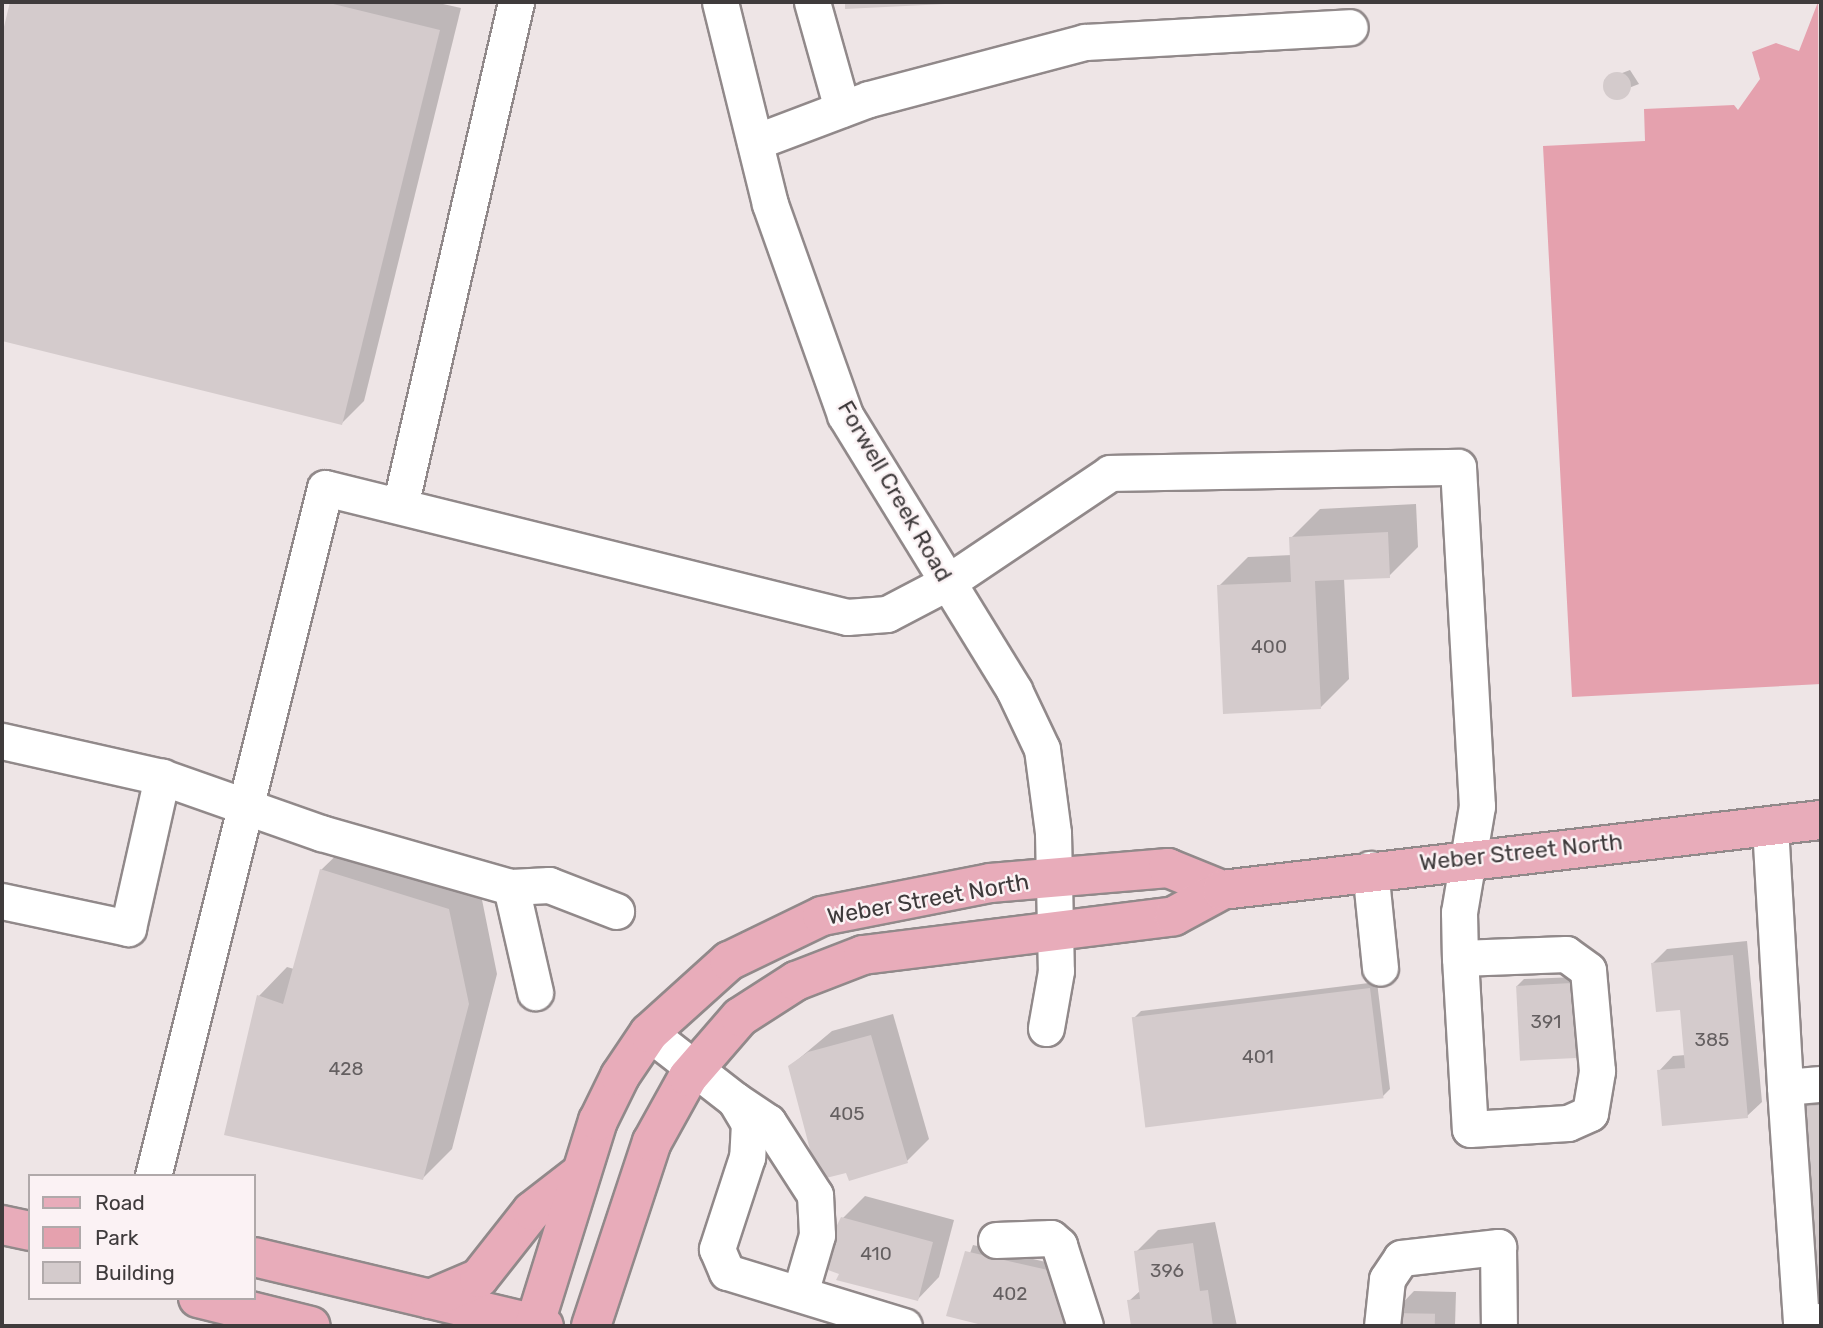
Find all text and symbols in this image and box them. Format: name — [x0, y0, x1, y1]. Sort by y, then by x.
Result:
street label: Forwell Creek Road — [832, 396, 958, 586]
house number: 400 — [1251, 636, 1287, 658]
street label: Weber Street North — [1418, 828, 1624, 876]
street label: Weber Street North — [825, 868, 1031, 930]
house number: 391 — [1531, 1011, 1561, 1033]
house number: 385 — [1695, 1029, 1729, 1051]
house number: 401 — [1242, 1046, 1274, 1068]
house number: 428 — [328, 1058, 364, 1080]
house number: 405 — [829, 1103, 865, 1125]
legend — [28, 1174, 256, 1300]
text: Road — [95, 1190, 145, 1215]
text: Park — [95, 1225, 139, 1250]
house number: 410 — [860, 1243, 892, 1265]
text: Building — [95, 1260, 175, 1285]
house number: 396 — [1150, 1260, 1184, 1282]
house number: 402 — [992, 1283, 1028, 1305]

